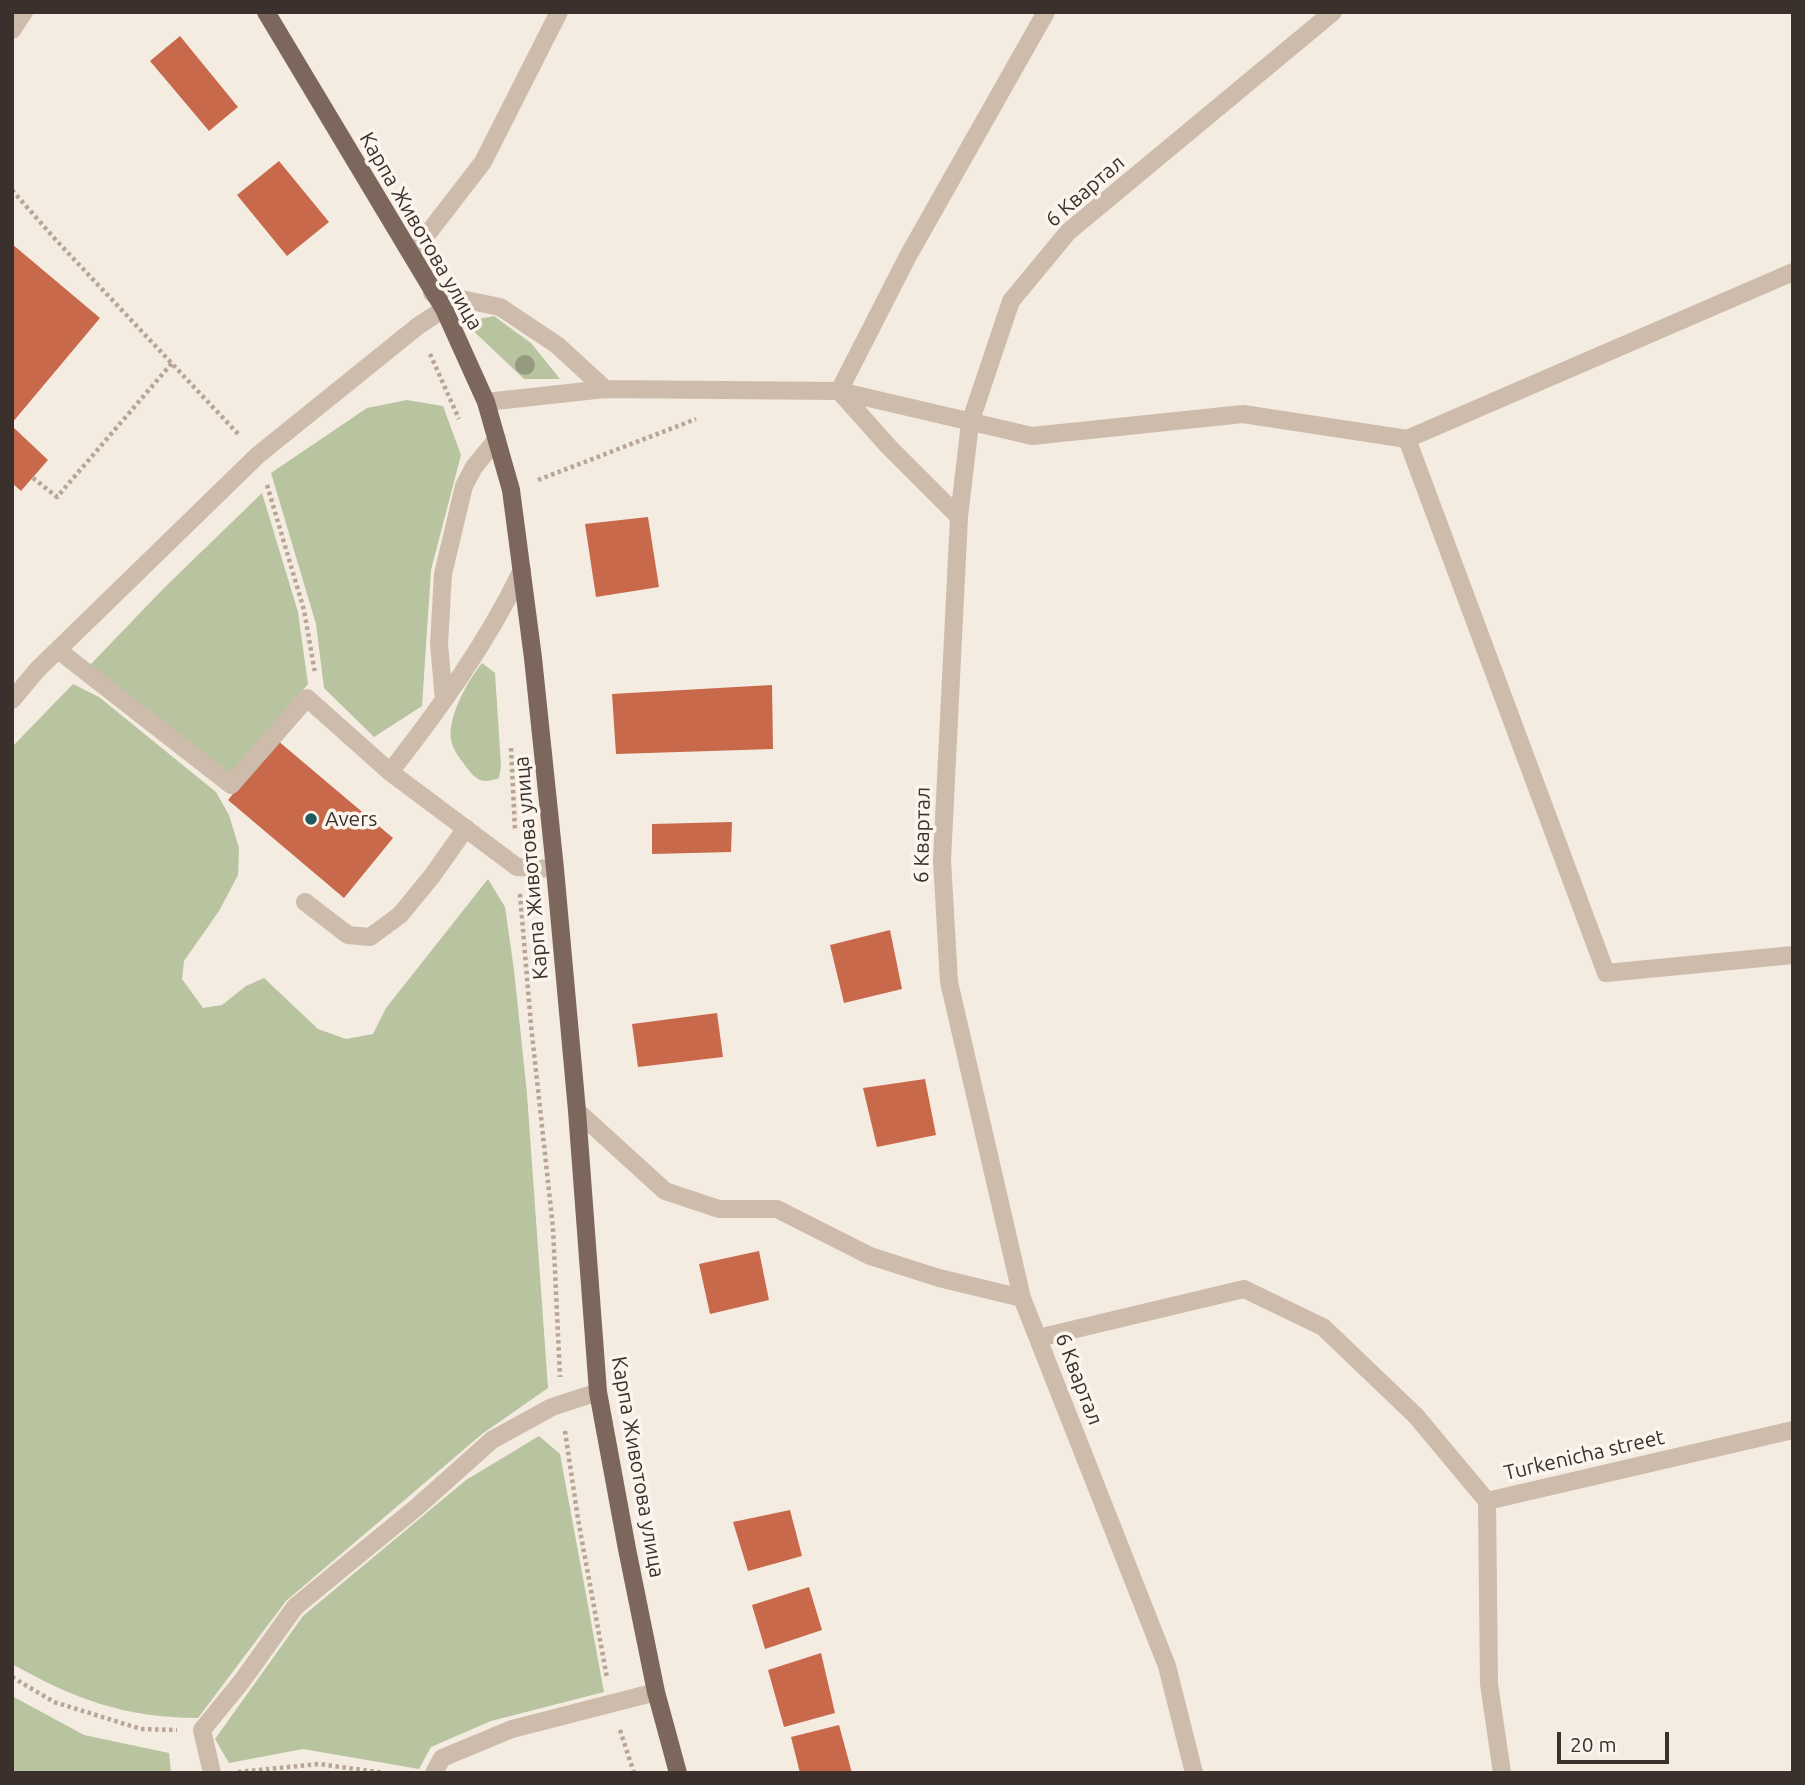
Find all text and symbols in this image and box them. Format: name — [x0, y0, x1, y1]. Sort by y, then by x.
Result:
street label: Карпа Животова улица — [354, 128, 488, 334]
street label: 6 Квартал — [1040, 150, 1130, 232]
street label: Карпа Животова улица — [509, 755, 553, 981]
street label: 6 Квартал — [909, 787, 935, 883]
place label: Avers — [325, 806, 377, 832]
marker: Avers — [303, 811, 319, 827]
street label: 6 Квартал — [1050, 1329, 1108, 1429]
street label: Карпа Животова улица — [606, 1354, 670, 1580]
street label: Turkenicha street — [1501, 1424, 1667, 1486]
scale bar — [1560, 1718, 1672, 1762]
text: 20 m — [1570, 1732, 1617, 1756]

